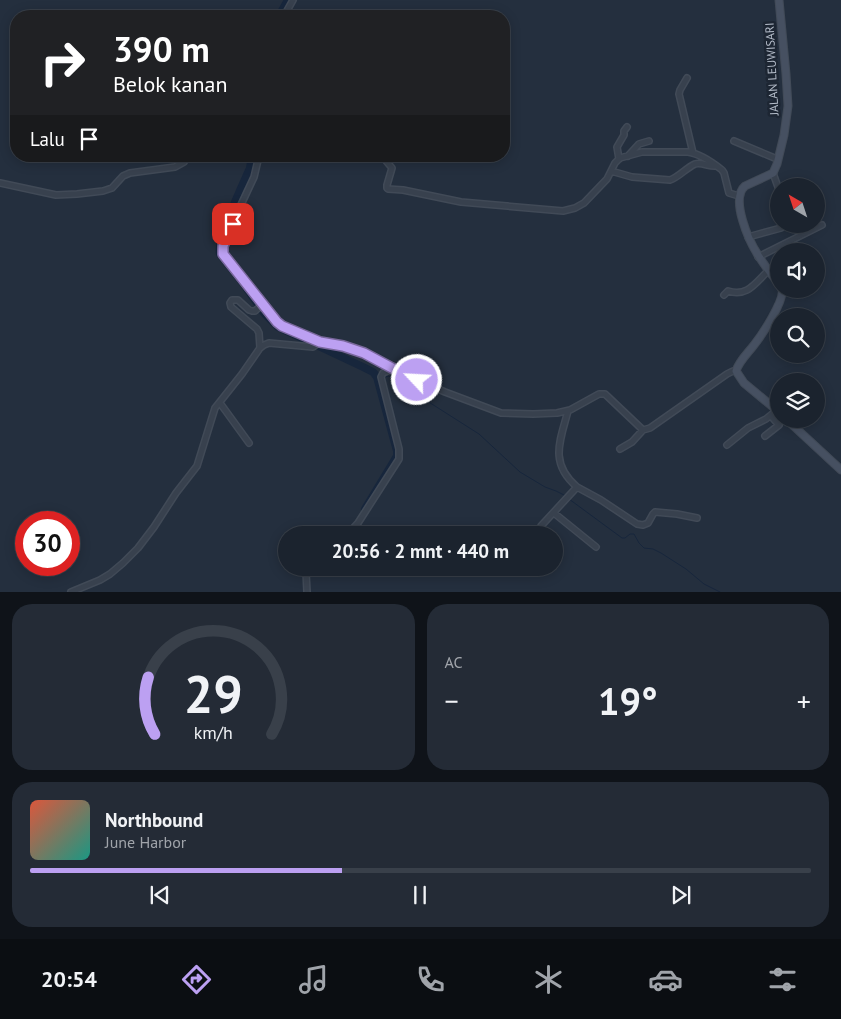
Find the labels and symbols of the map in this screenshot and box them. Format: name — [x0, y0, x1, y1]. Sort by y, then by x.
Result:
street label: JALAN LEUWISARI — [762, 22, 781, 117]
north arrow — [770, 178, 825, 232]
pin — [212, 203, 254, 245]
position arrow — [390, 353, 442, 405]
speed limit sign: 30 — [15, 511, 80, 576]

